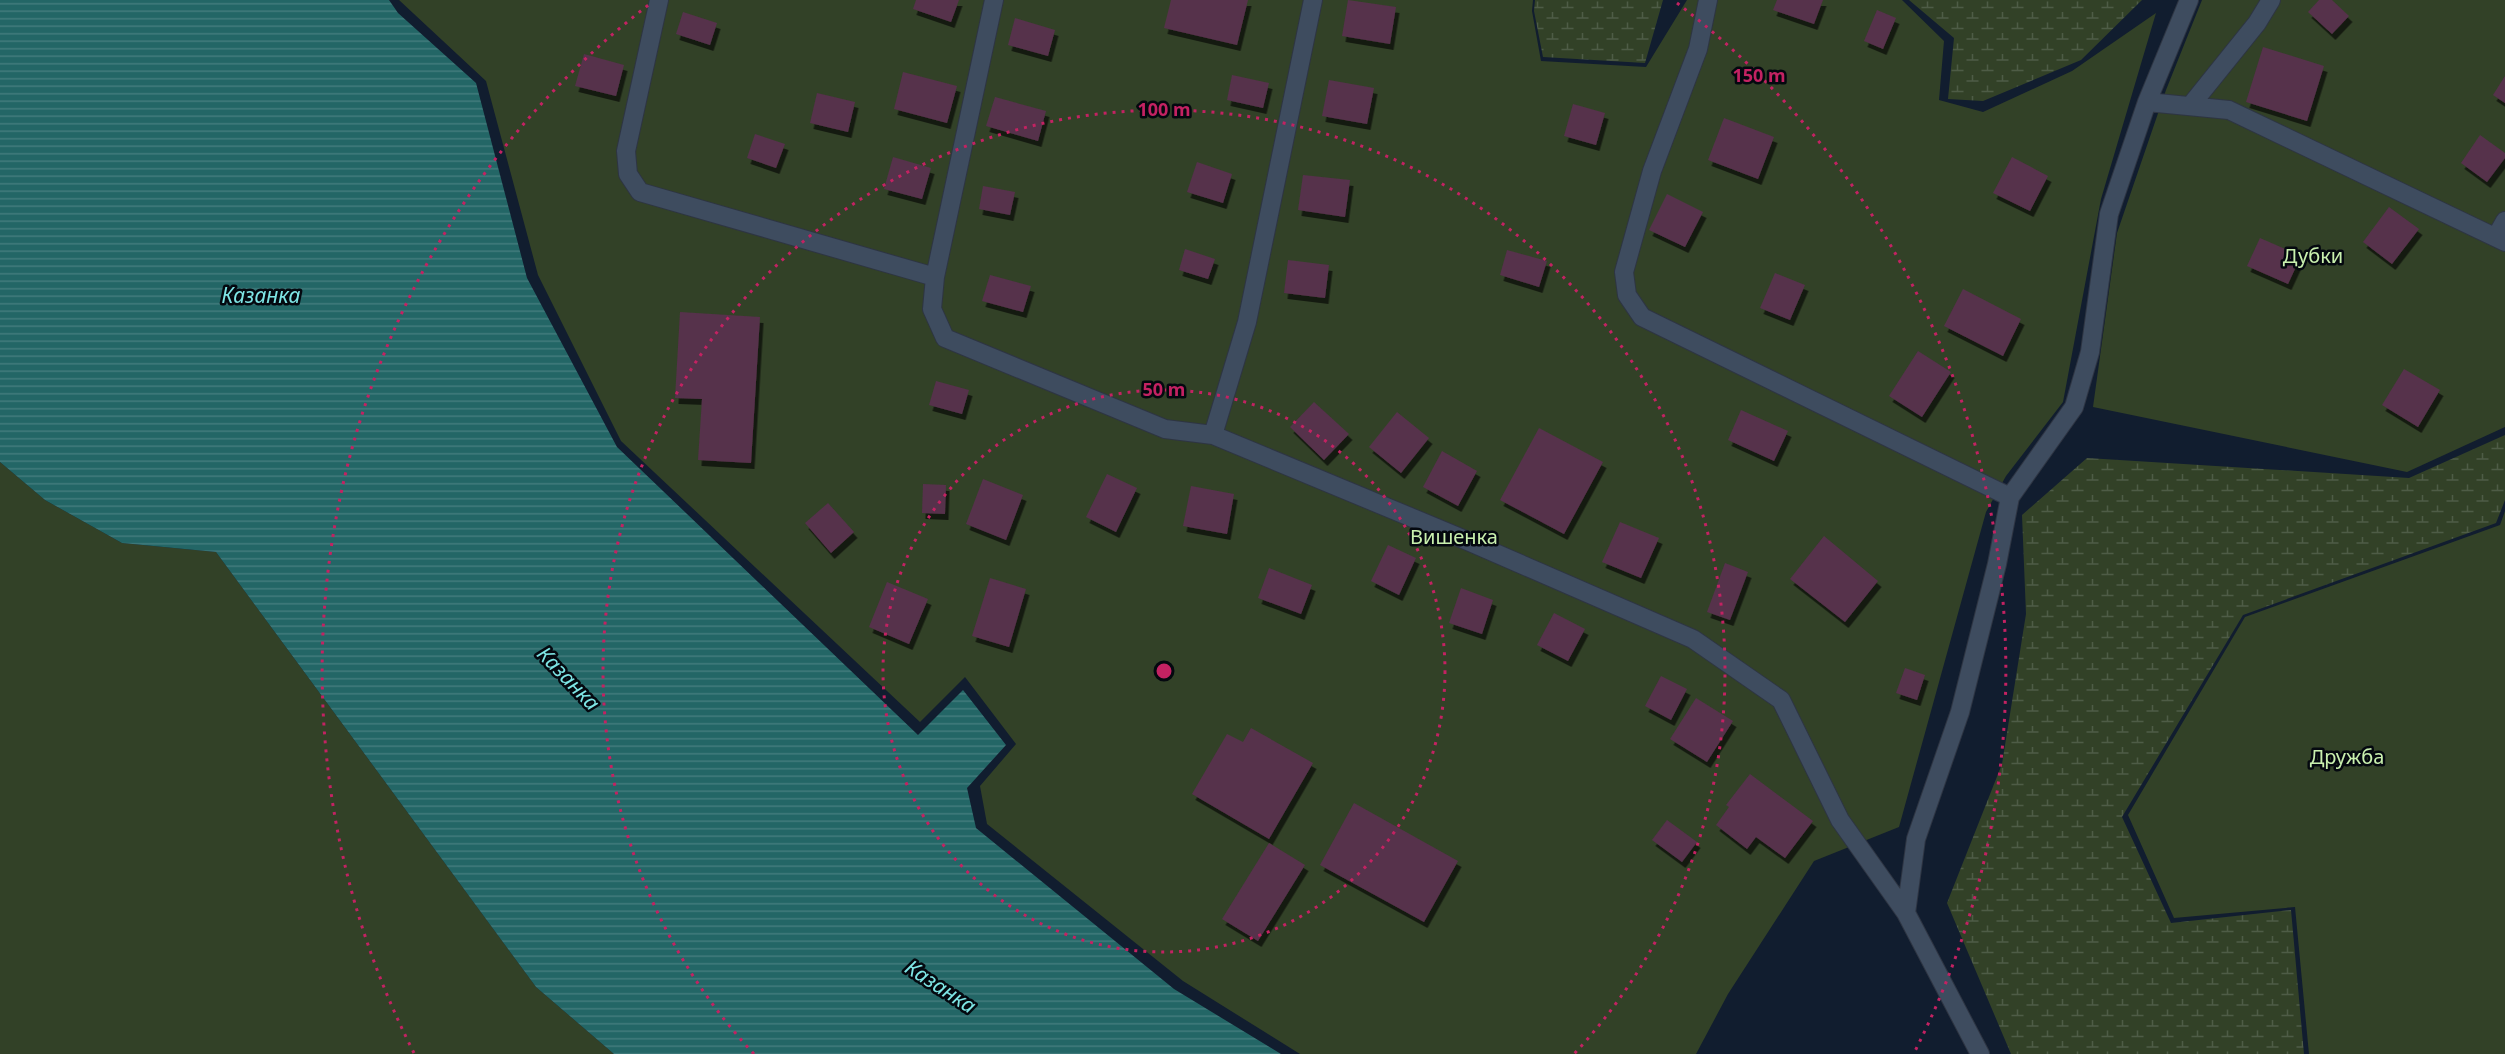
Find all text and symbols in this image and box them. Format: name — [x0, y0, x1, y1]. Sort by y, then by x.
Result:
text: 150 m — [1732, 63, 1786, 87]
text: 100 m — [1137, 97, 1191, 121]
park label: Дубки — [2283, 242, 2343, 269]
water label: Казанка — [222, 281, 301, 309]
text: 50 m — [1143, 377, 1185, 401]
park label: Вишенка — [1410, 523, 1498, 550]
water label: Казанка — [532, 640, 607, 716]
centre of rings — [1154, 661, 1174, 681]
park label: Дружба — [2310, 743, 2384, 770]
water label: Казанка — [900, 953, 982, 1019]

